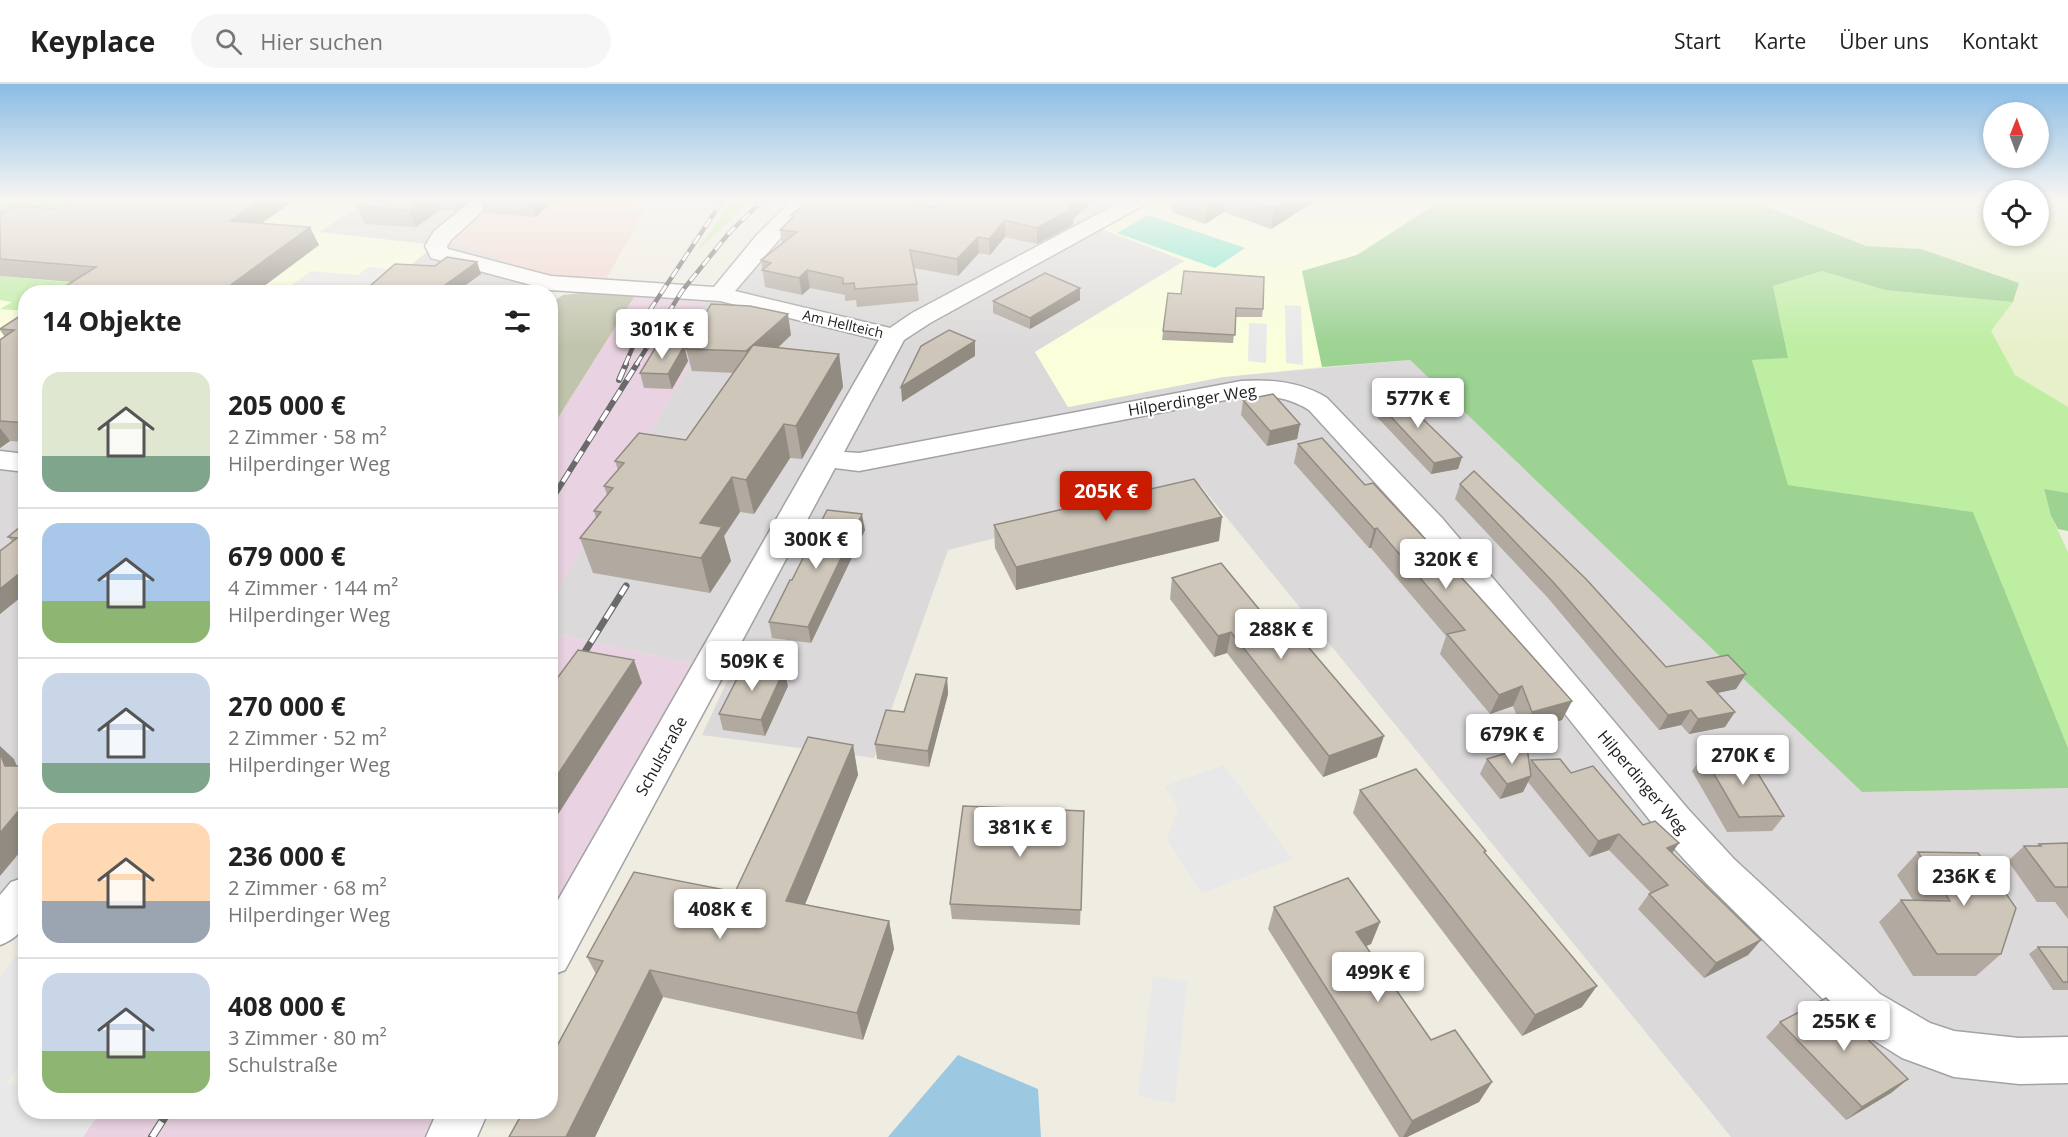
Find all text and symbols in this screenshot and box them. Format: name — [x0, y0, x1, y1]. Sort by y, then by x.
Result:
search box — [191, 14, 611, 68]
text: Keyplace — [30, 22, 155, 60]
icon: search — [212, 25, 245, 58]
text: Hier suchen — [260, 26, 383, 56]
text: Start — [1674, 27, 1721, 55]
text: Karte — [1754, 27, 1806, 55]
text: Über uns — [1839, 27, 1929, 55]
text: Kontakt — [1962, 27, 2038, 55]
north arrow — [1983, 102, 2049, 168]
map controls — [1983, 102, 2049, 246]
button: locate — [1983, 180, 2049, 246]
text: 14 Objekte — [42, 303, 182, 339]
icon: filters — [501, 305, 534, 338]
street label: Am Hellteich — [801, 305, 885, 342]
pin: 301K € — [613, 309, 711, 360]
text: 301K € — [630, 315, 694, 342]
pin: 577K € — [1369, 378, 1467, 429]
street label: Hilperdinger Weg — [1126, 379, 1258, 421]
text: 577K € — [1386, 384, 1450, 411]
text: 205 000 € — [228, 387, 346, 423]
icon: home — [90, 396, 162, 468]
text: 2 Zimmer · 58 m² — [228, 423, 387, 450]
text: Hilperdinger Weg — [228, 450, 390, 477]
pin: 205K € — [1057, 471, 1155, 522]
text: 205K € — [1074, 477, 1138, 504]
pin: 300K € — [767, 519, 865, 570]
text: 300K € — [784, 525, 848, 552]
text: 679 000 € — [228, 538, 346, 574]
pin: 320K € — [1397, 539, 1495, 590]
text: 320K € — [1414, 545, 1478, 572]
icon: home — [90, 547, 162, 619]
text: 4 Zimmer · 144 m² — [228, 574, 398, 601]
text: Hilperdinger Weg — [228, 601, 390, 628]
pin: 288K € — [1232, 609, 1330, 660]
text: 288K € — [1249, 615, 1313, 642]
pin: 509K € — [703, 641, 801, 692]
text: 509K € — [720, 647, 784, 674]
text: 270 000 € — [228, 688, 346, 724]
icon: home — [90, 697, 162, 769]
street label: Schulstraße — [630, 712, 692, 800]
pin: 679K € — [1463, 714, 1561, 765]
text: 679K € — [1480, 720, 1544, 747]
text: 2 Zimmer · 52 m² — [228, 724, 387, 751]
street label: Hilperdinger Weg — [1593, 725, 1693, 839]
pin: 270K € — [1694, 735, 1792, 786]
text: 270K € — [1711, 741, 1775, 768]
text: Hilperdinger Weg — [228, 751, 390, 778]
pin: 381K € — [971, 807, 1069, 858]
text: 381K € — [988, 813, 1052, 840]
text: 236 000 € — [228, 838, 346, 874]
icon: home — [90, 847, 162, 919]
pin: 236K € — [1915, 856, 2013, 907]
text: 236K € — [1932, 862, 1996, 889]
text: 2 Zimmer · 68 m² — [228, 874, 387, 901]
pin: 408K € — [671, 889, 769, 940]
text: 408K € — [688, 895, 752, 922]
text: Hilperdinger Weg — [228, 901, 390, 928]
pin: 499K € — [1329, 952, 1427, 1003]
text: 499K € — [1346, 958, 1410, 985]
text: 408 000 € — [228, 988, 346, 1024]
icon: home — [90, 997, 162, 1069]
pin: 255K € — [1795, 1001, 1893, 1052]
text: 255K € — [1812, 1007, 1876, 1034]
text: 3 Zimmer · 80 m² — [228, 1024, 387, 1051]
text: Schulstraße — [228, 1051, 338, 1078]

